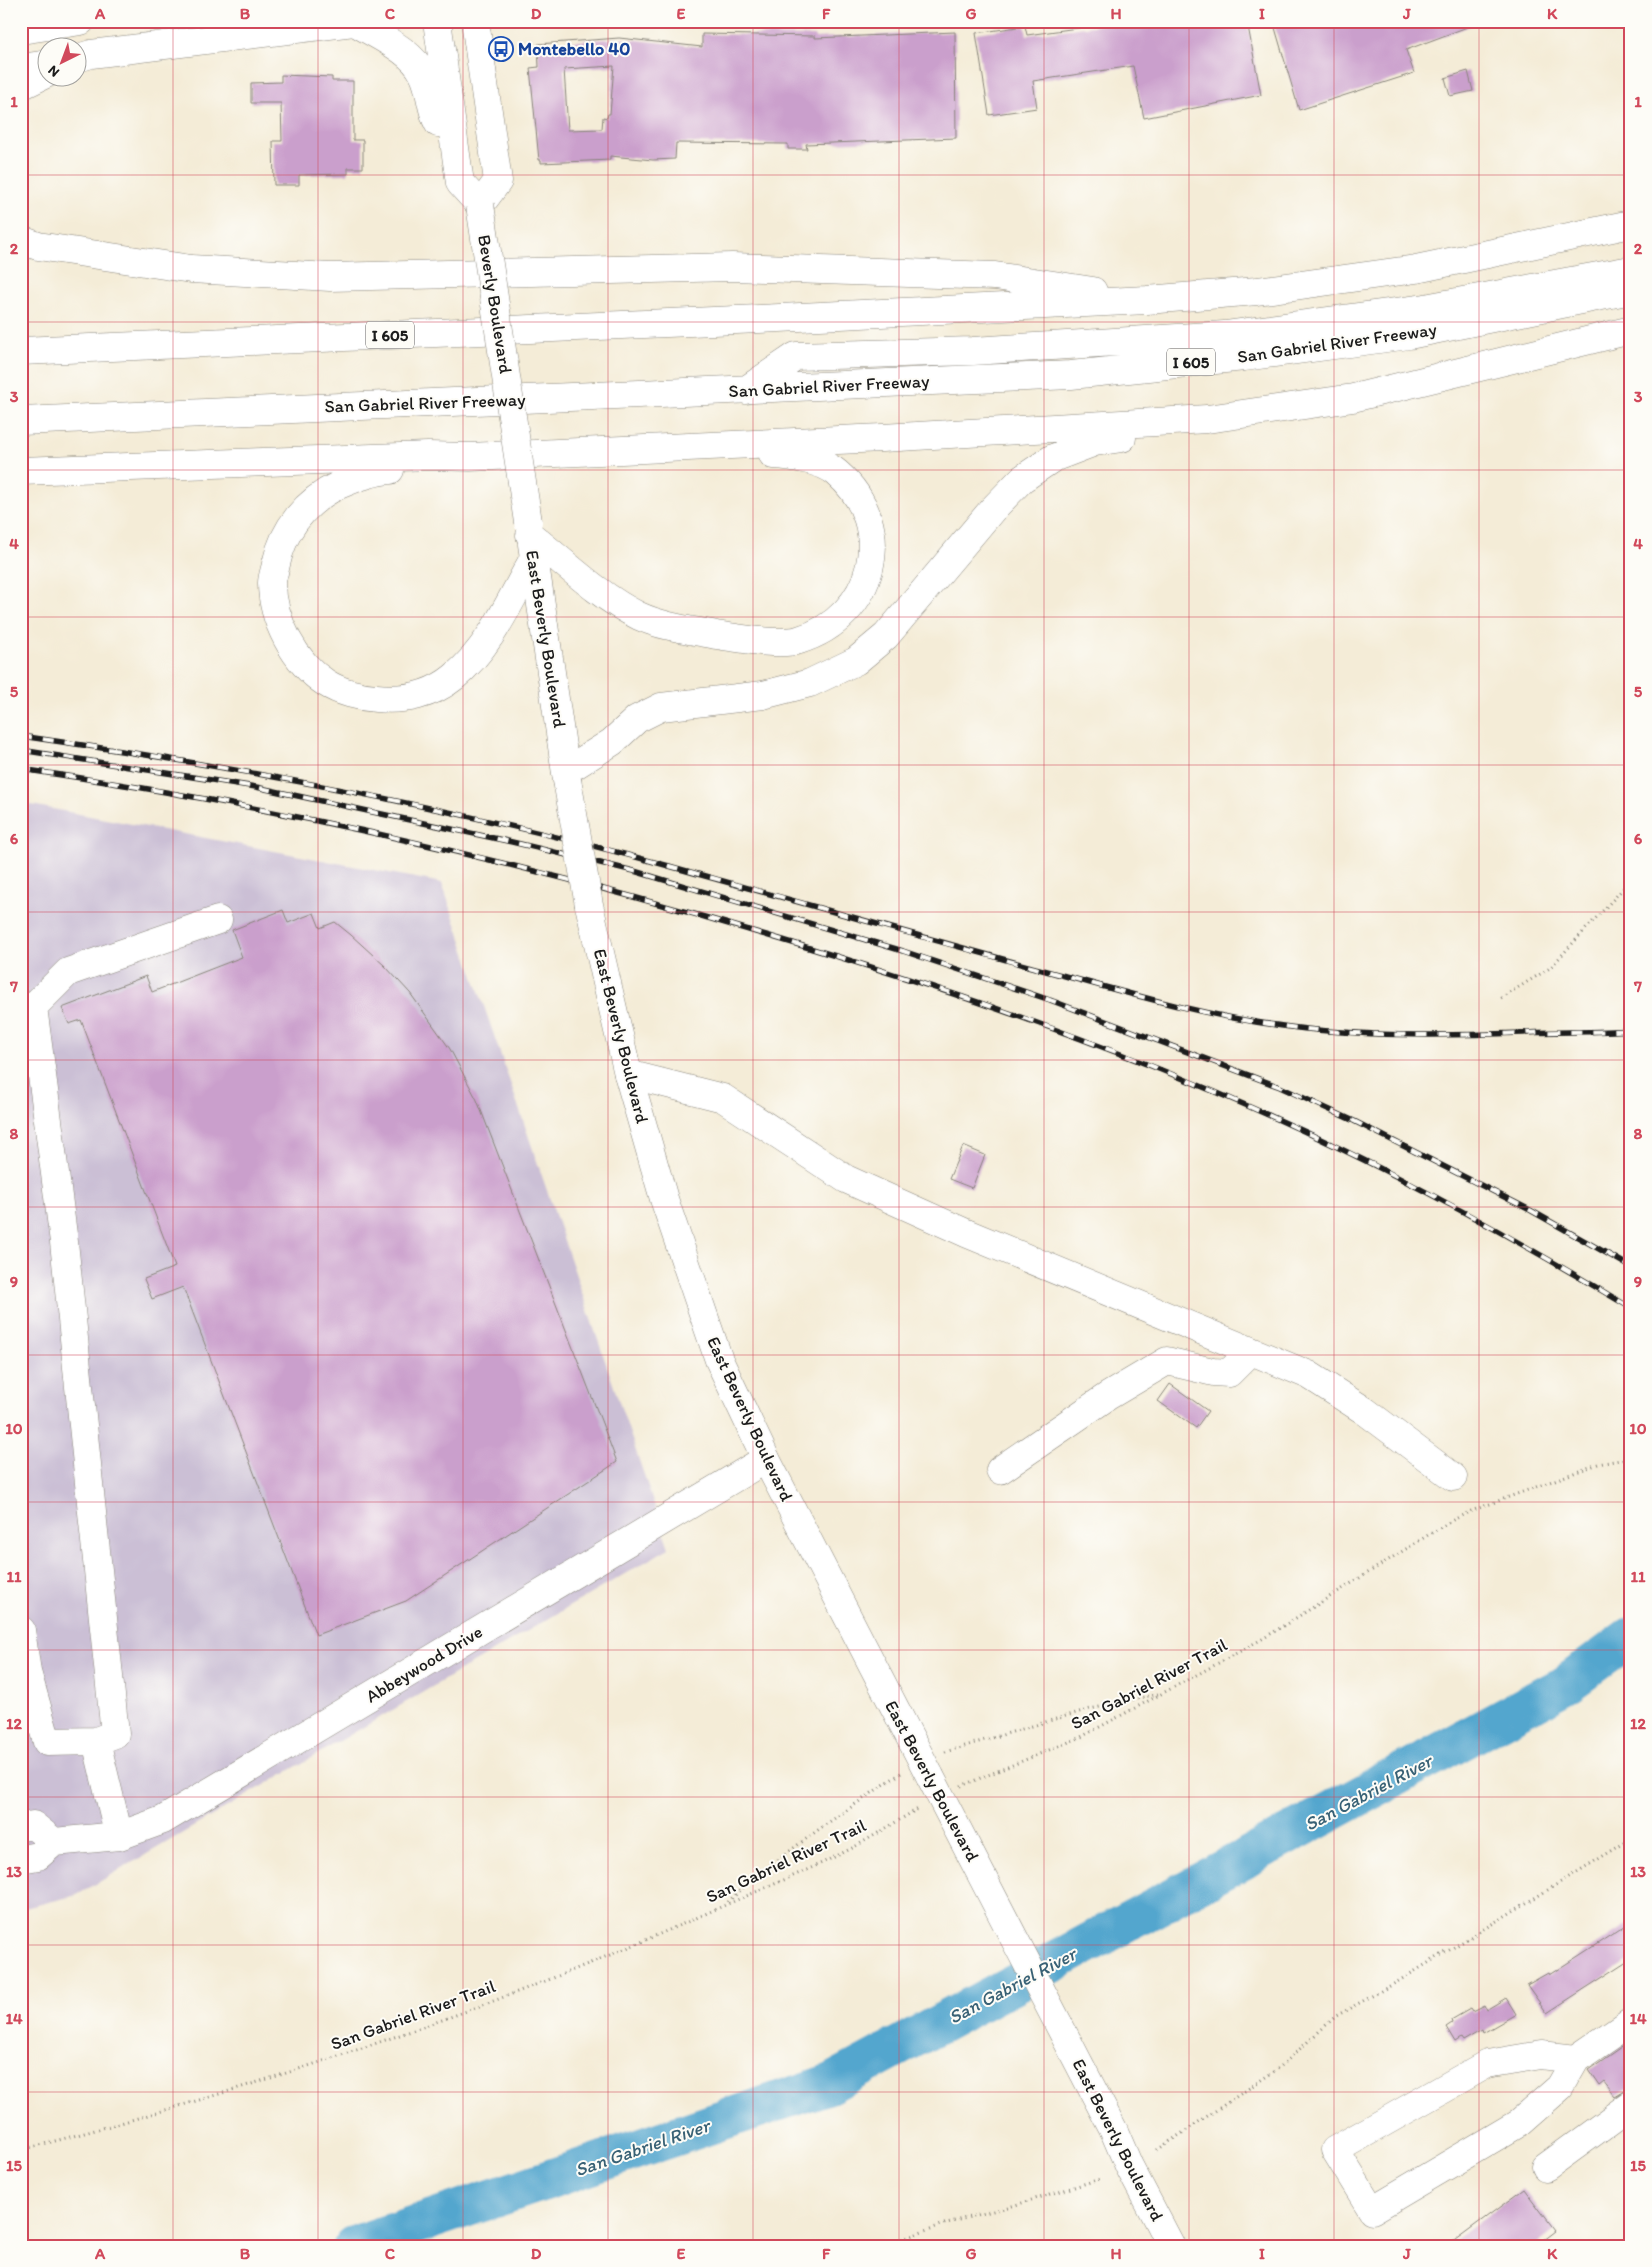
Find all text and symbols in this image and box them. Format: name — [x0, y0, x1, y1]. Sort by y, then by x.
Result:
text: A — [94, 4, 106, 23]
text: B — [240, 4, 251, 23]
text: C — [385, 4, 396, 23]
text: D — [531, 4, 542, 23]
text: E — [677, 4, 686, 23]
text: F — [822, 4, 831, 23]
text: G — [965, 4, 977, 23]
text: H — [1110, 4, 1122, 23]
text: I — [1259, 4, 1265, 23]
text: J — [1402, 4, 1411, 23]
text: K — [1547, 4, 1558, 23]
bus stop icon: Montebello 40 — [488, 36, 514, 62]
north arrow — [38, 38, 88, 88]
place label: Montebello 40 — [518, 38, 630, 60]
text: N — [44, 62, 63, 81]
text: 1 — [10, 92, 18, 111]
text: 1 — [1634, 92, 1642, 111]
street label: Beverly Boulevard — [473, 233, 517, 375]
text: 2 — [10, 239, 19, 258]
text: 2 — [1634, 239, 1643, 258]
street label: San Gabriel River Freeway — [1236, 318, 1439, 368]
road number: I 605 — [366, 322, 414, 348]
road number: I 605 — [1167, 348, 1215, 376]
street label: San Gabriel River Freeway — [728, 370, 931, 402]
text: 3 — [10, 387, 19, 406]
text: 3 — [1634, 387, 1643, 406]
street label: San Gabriel River Freeway — [324, 388, 526, 418]
text: 4 — [9, 534, 19, 553]
text: 4 — [1633, 534, 1643, 553]
street label: East Beverly Boulevard — [521, 549, 571, 729]
text: 5 — [10, 682, 19, 701]
text: 5 — [1634, 682, 1643, 701]
text: 6 — [10, 829, 19, 848]
text: 6 — [1634, 829, 1643, 848]
street label: East Beverly Boulevard — [589, 946, 653, 1126]
text: 7 — [9, 977, 18, 996]
text: 7 — [1633, 977, 1642, 996]
text: 8 — [10, 1124, 19, 1143]
text: 8 — [1634, 1124, 1643, 1143]
text: 9 — [10, 1272, 18, 1291]
text: 9 — [1634, 1272, 1642, 1291]
street label: East Beverly Boulevard — [702, 1333, 798, 1505]
text: 10 — [5, 1419, 23, 1438]
text: 10 — [1629, 1419, 1647, 1438]
text: 11 — [7, 1567, 22, 1586]
text: 11 — [1631, 1567, 1646, 1586]
street label: Abbeywood Drive — [362, 1621, 486, 1707]
street label: San Gabriel River Trail — [1067, 1633, 1231, 1735]
street label: East Beverly Boulevard — [880, 1697, 984, 1865]
text: 12 — [6, 1714, 23, 1733]
text: 12 — [1630, 1714, 1647, 1733]
water label: San Gabriel River — [1301, 1748, 1438, 1836]
street label: San Gabriel River Trail — [703, 1814, 869, 1908]
text: 13 — [6, 1862, 22, 1881]
text: 13 — [1630, 1862, 1646, 1881]
water label: San Gabriel River — [945, 1941, 1082, 2029]
street label: San Gabriel River Trail — [328, 1975, 498, 2055]
text: 14 — [5, 2009, 23, 2028]
text: 14 — [1629, 2009, 1647, 2028]
street label: East Beverly Boulevard — [1067, 2055, 1169, 2225]
water label: San Gabriel River — [572, 2113, 715, 2181]
text: 15 — [6, 2156, 23, 2175]
text: 15 — [1630, 2156, 1647, 2175]
text: A — [94, 2244, 106, 2263]
text: B — [240, 2244, 251, 2263]
text: C — [385, 2244, 396, 2263]
text: D — [531, 2244, 542, 2263]
text: E — [677, 2244, 686, 2263]
text: F — [822, 2244, 831, 2263]
text: G — [965, 2244, 977, 2263]
text: H — [1110, 2244, 1122, 2263]
text: I — [1259, 2244, 1265, 2263]
text: J — [1402, 2244, 1411, 2263]
text: K — [1547, 2244, 1558, 2263]

